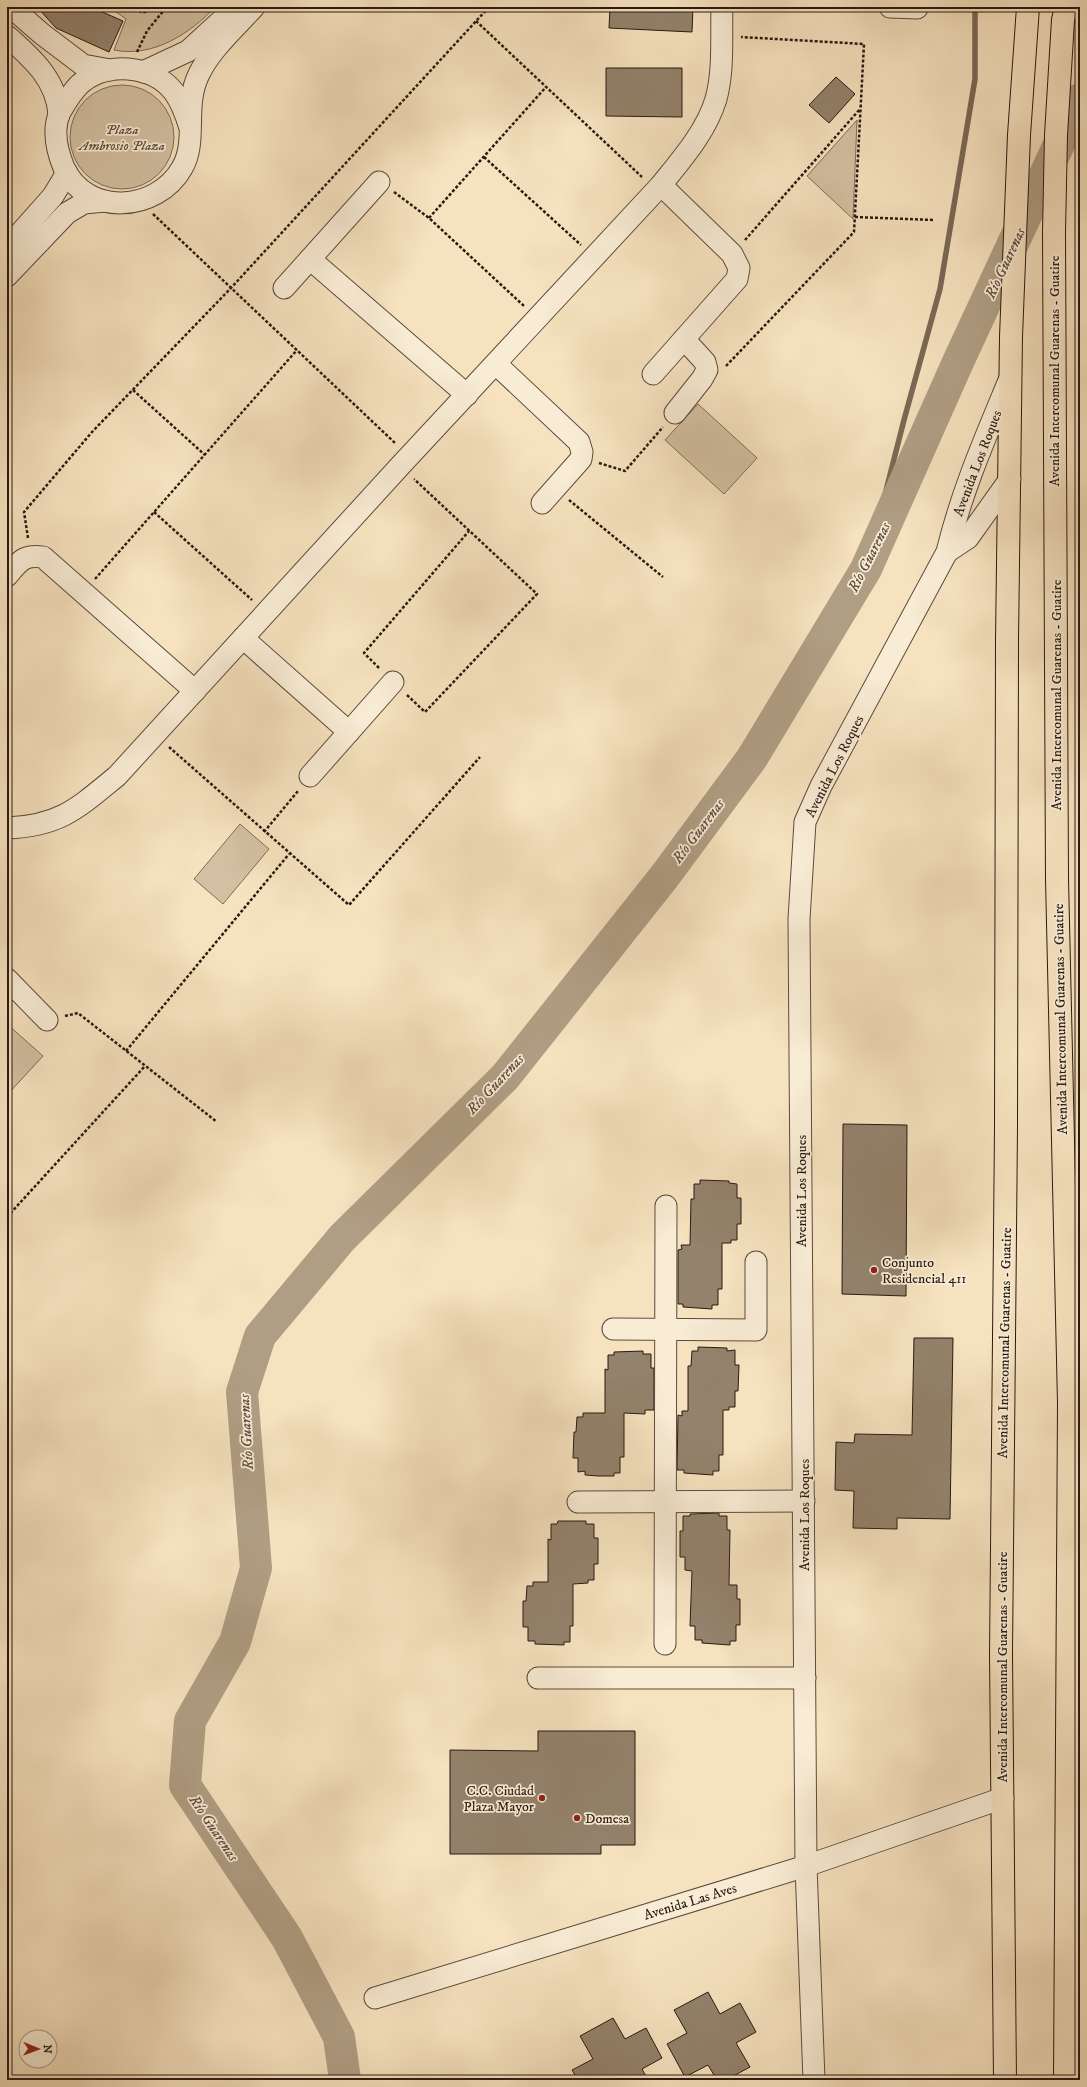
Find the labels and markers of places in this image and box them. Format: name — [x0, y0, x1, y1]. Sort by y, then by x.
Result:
place label: Conjunto Residencial 411 — [882, 1254, 967, 1288]
marker: Conjunto Residencial 411 — [869, 1265, 879, 1275]
place label: C.C. Ciudad Plaza Mayor — [464, 1782, 535, 1816]
marker: C.C. Ciudad Plaza Mayor — [537, 1793, 547, 1803]
place label: Domesa — [585, 1810, 629, 1828]
marker: Domesa — [572, 1813, 582, 1823]

